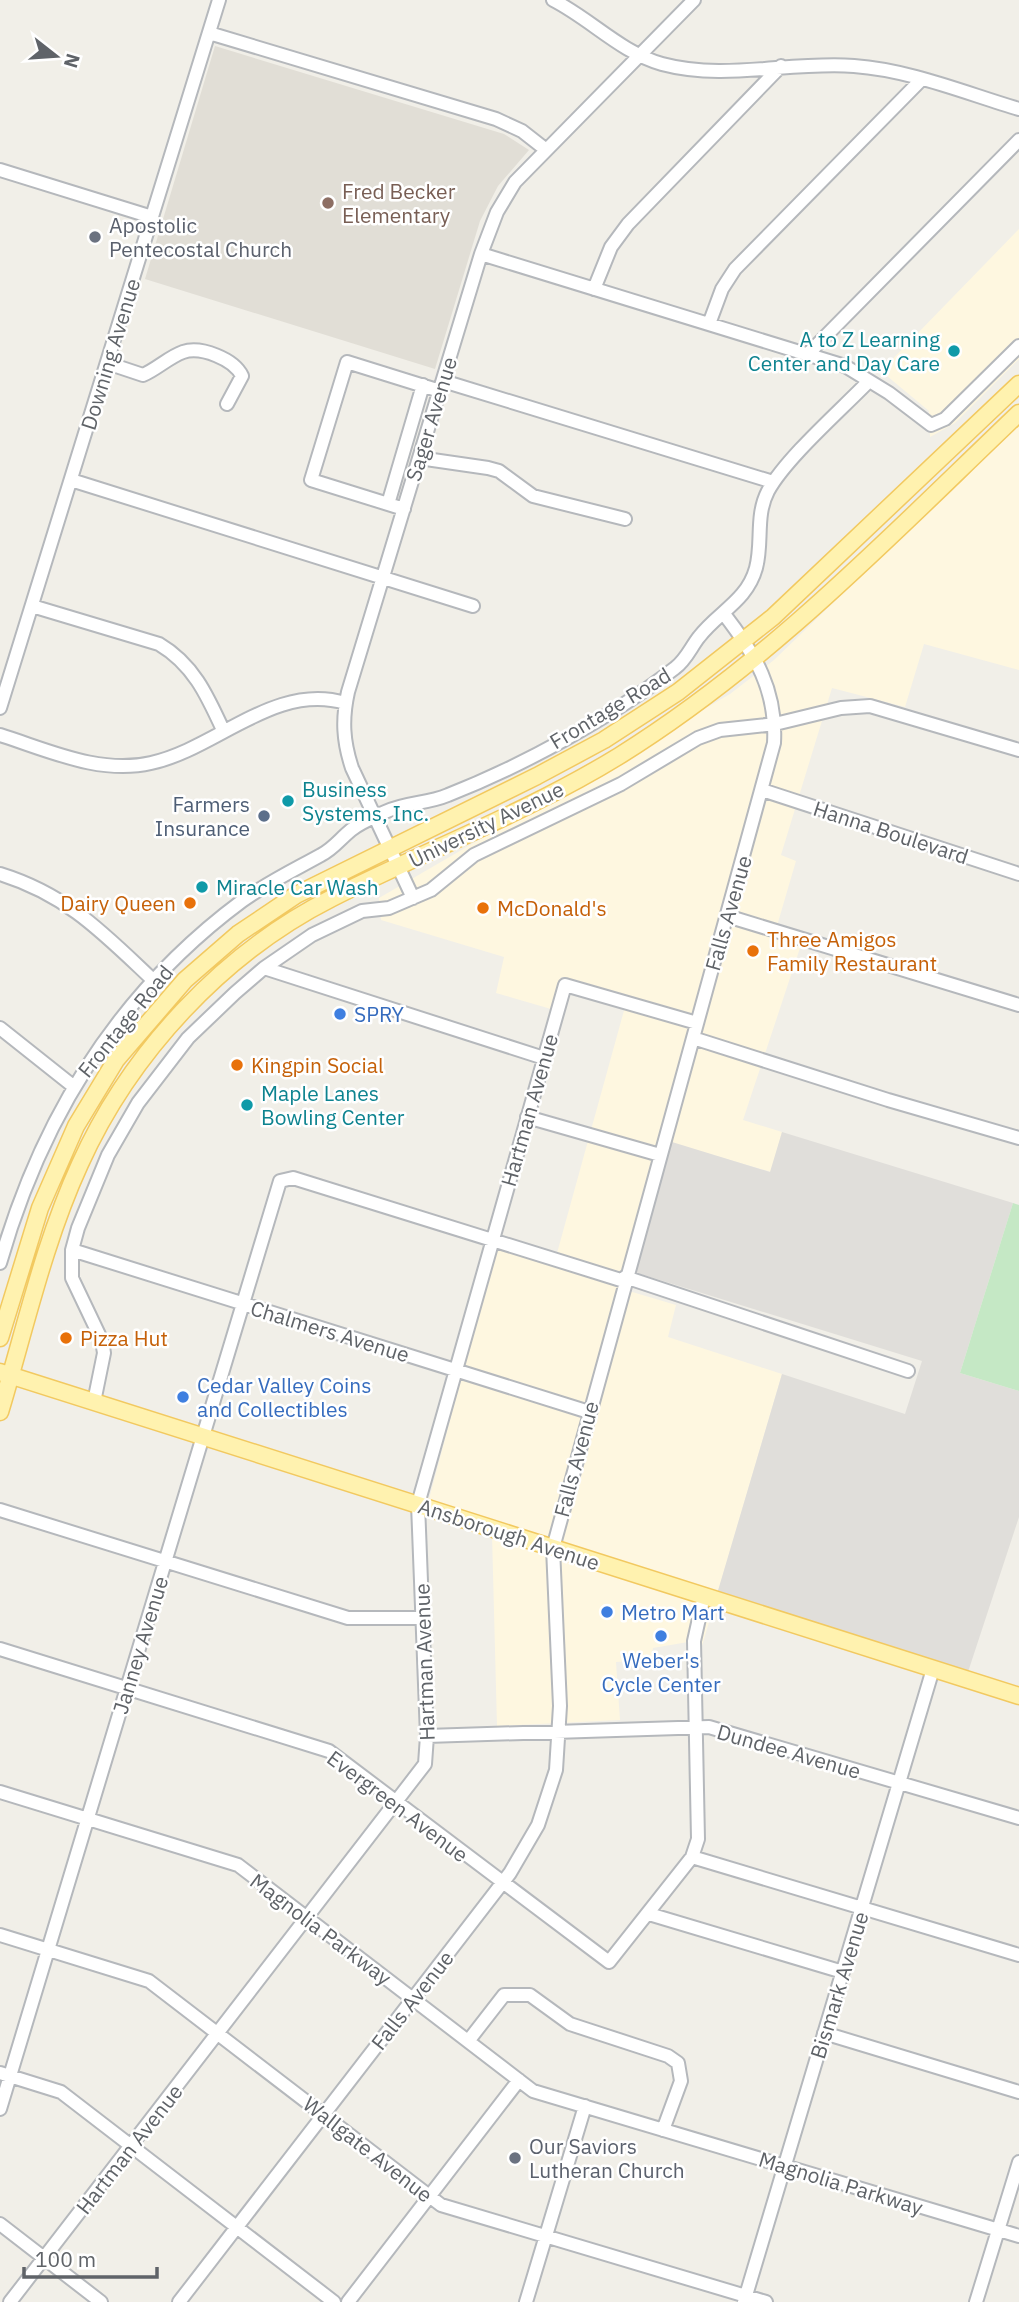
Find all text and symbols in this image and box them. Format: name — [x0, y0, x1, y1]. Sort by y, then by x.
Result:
north arrow — [21, 21, 91, 91]
text: N — [59, 51, 86, 71]
place label: Fred Becker Elementary — [342, 177, 456, 229]
marker: Fred Becker Elementary — [320, 195, 336, 211]
place label: Apostolic Pentecostal Church — [109, 211, 292, 263]
marker: Apostolic Pentecostal Church — [87, 229, 103, 245]
street label: Downing Avenue — [74, 275, 146, 433]
place label: A to Z Learning Center and Day Care — [748, 325, 940, 377]
marker: A to Z Learning Center and Day Care — [946, 343, 962, 359]
street label: Sager Avenue — [399, 353, 463, 485]
street label: Frontage Road — [544, 661, 676, 755]
street label: University Avenue — [404, 774, 568, 874]
place label: Business Systems, Inc. — [302, 775, 429, 827]
place label: Farmers Insurance — [155, 790, 250, 842]
marker: Business Systems, Inc. — [280, 793, 296, 809]
street label: Hanna Boulevard — [810, 794, 972, 870]
marker: Farmers Insurance — [256, 808, 272, 824]
street label: Falls Avenue — [698, 852, 758, 974]
place label: Miracle Car Wash — [216, 873, 379, 901]
marker: Miracle Car Wash — [194, 879, 210, 895]
place label: Dairy Queen — [60, 889, 176, 917]
place label: McDonald's — [497, 894, 607, 922]
marker: Dairy Queen — [182, 895, 198, 911]
marker: McDonald's — [475, 900, 491, 916]
place label: Three Amigos Family Restaurant — [767, 925, 937, 977]
marker: Three Amigos Family Restaurant — [745, 943, 761, 959]
street label: Frontage Road — [71, 959, 179, 1083]
place label: SPRY — [354, 1000, 405, 1028]
marker: SPRY — [332, 1006, 348, 1022]
street label: Hartman Avenue — [494, 1030, 564, 1190]
place label: Kingpin Social — [251, 1051, 384, 1079]
marker: Kingpin Social — [229, 1057, 245, 1073]
place label: Maple Lanes Bowling Center — [261, 1079, 405, 1131]
marker: Maple Lanes Bowling Center — [239, 1097, 255, 1113]
street label: Chalmers Avenue — [247, 1294, 413, 1368]
place label: Pizza Hut — [80, 1324, 168, 1352]
marker: Pizza Hut — [58, 1330, 74, 1346]
place label: Cedar Valley Coins and Collectibles — [197, 1371, 371, 1423]
marker: Cedar Valley Coins and Collectibles — [175, 1389, 191, 1405]
street label: Falls Avenue — [547, 1398, 605, 1520]
street label: Ansborough Avenue — [415, 1491, 603, 1577]
street label: Janney Avenue — [106, 1573, 174, 1717]
street label: Hartman Avenue — [407, 1583, 441, 1741]
place label: Metro Mart — [621, 1598, 725, 1626]
marker: Metro Mart — [599, 1604, 615, 1620]
marker: Weber's Cycle Center — [653, 1628, 669, 1644]
place label: Weber's Cycle Center — [601, 1646, 721, 1698]
street label: Dundee Avenue — [714, 1717, 864, 1785]
street label: Evergreen Avenue — [322, 1744, 474, 1868]
street label: Magnolia Parkway — [245, 1867, 398, 1992]
street label: Bismark Avenue — [803, 1908, 875, 2062]
street label: Falls Avenue — [364, 1945, 460, 2055]
street label: Hartman Avenue — [69, 2078, 189, 2220]
street label: Wallgate Avenue — [297, 2090, 439, 2208]
place label: Our Saviors Lutheran Church — [529, 2132, 685, 2184]
street label: Magnolia Parkway — [756, 2145, 927, 2221]
marker: Our Saviors Lutheran Church — [507, 2150, 523, 2166]
scale bar — [24, 2236, 158, 2280]
text: 100 m — [35, 2245, 96, 2273]

